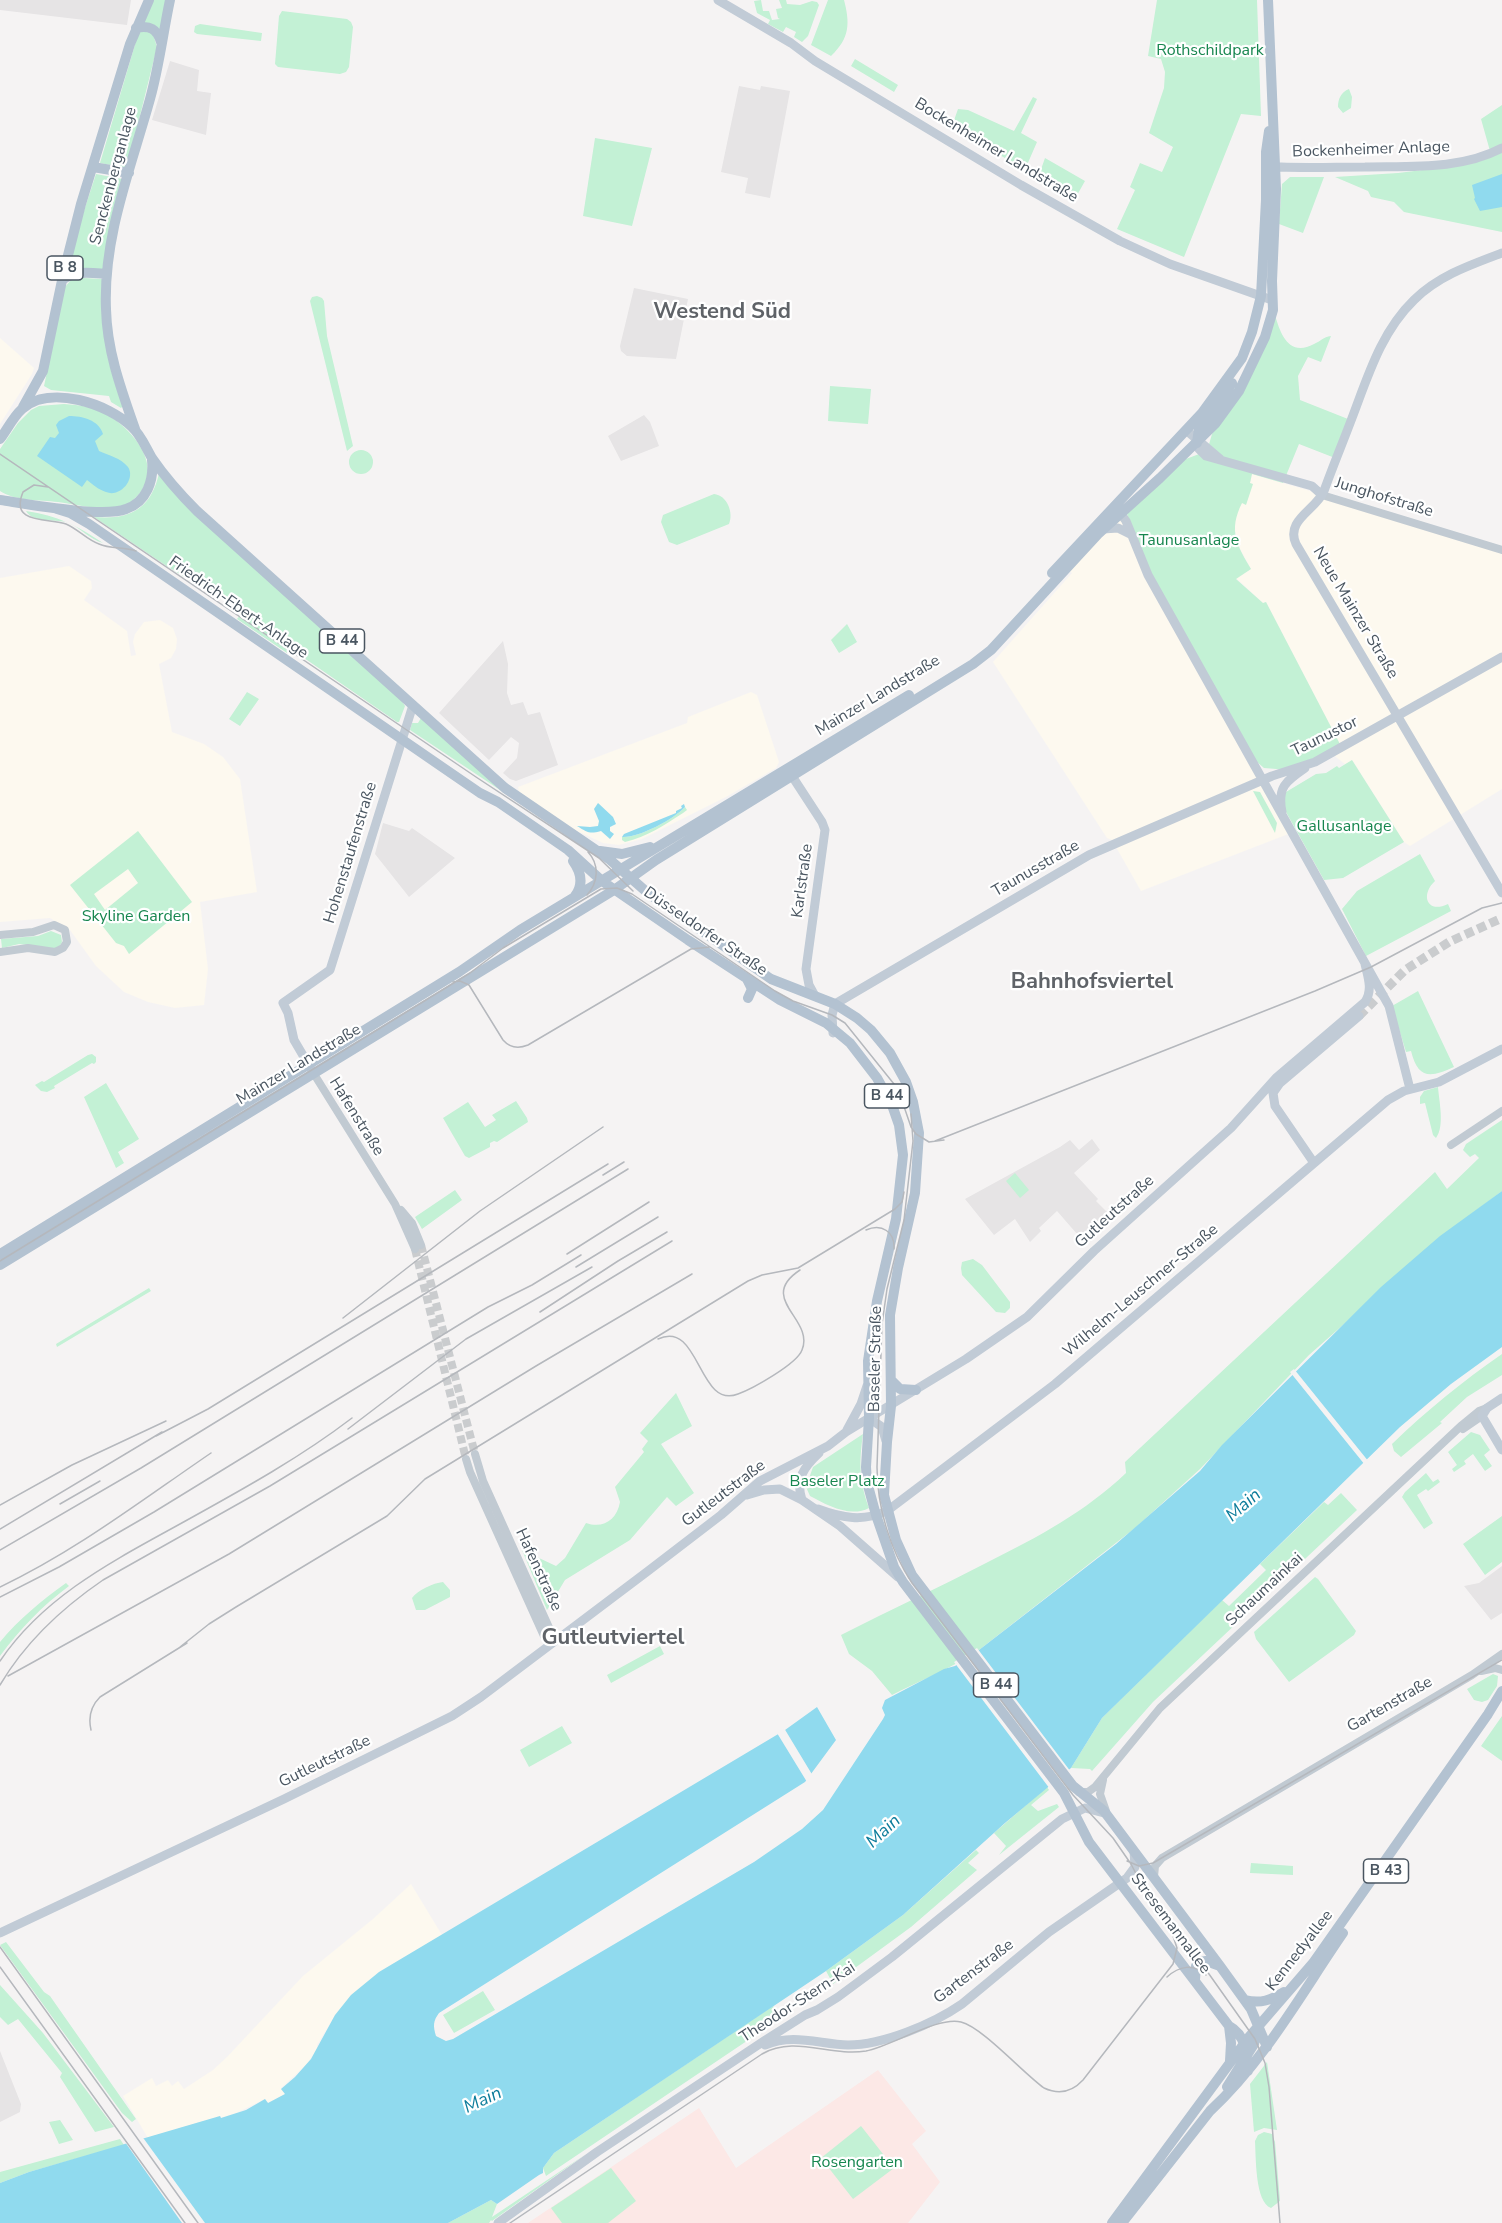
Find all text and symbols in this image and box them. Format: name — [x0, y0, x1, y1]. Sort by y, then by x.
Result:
park label: Rothschildpark — [1156, 41, 1264, 61]
street label: Bockenheimer Landstraße — [911, 95, 1081, 207]
street label: Senckenberganlage — [86, 105, 142, 247]
street label: Bockenheimer Anlage — [1292, 138, 1450, 162]
road number: B 8 — [47, 256, 83, 280]
district label: Westend Süd — [653, 300, 791, 326]
street label: Junghofstraße — [1333, 474, 1435, 522]
park label: Taunusanlage — [1139, 531, 1239, 551]
street label: Neue Mainzer Straße — [1308, 544, 1402, 682]
street label: Friedrich-Ebert-Anlage — [165, 553, 311, 663]
road number: B 44 — [320, 629, 364, 653]
street label: Mainzer Landstraße — [812, 651, 944, 741]
street label: Taunustor — [1289, 713, 1361, 761]
street label: Hohenstaufenstraße — [320, 780, 382, 926]
park label: Gallusanlage — [1297, 817, 1391, 837]
street label: Taunusstraße — [989, 836, 1083, 902]
street label: Karlstraße — [788, 843, 818, 919]
street label: Düsseldorfer Straße — [639, 883, 771, 981]
park label: Skyline Garden — [82, 907, 190, 927]
district label: Bahnhofsviertel — [1011, 970, 1173, 996]
street label: Mainzer Landstraße — [233, 1020, 365, 1110]
street label: Hafenstraße — [324, 1074, 388, 1160]
road number: B 44 — [864, 1084, 910, 1108]
street label: Gutleutstraße — [1072, 1172, 1158, 1252]
street label: Wilhelm-Leuschner-Straße — [1060, 1220, 1222, 1362]
street label: Baseler Straße — [865, 1306, 887, 1412]
street label: Gutleutstraße — [678, 1456, 770, 1532]
park label: Baseler Platz — [790, 1472, 884, 1492]
water label: Main — [1222, 1485, 1266, 1527]
street label: Hafenstraße — [510, 1526, 566, 1614]
street label: Schaumainkai — [1222, 1549, 1308, 1631]
district label: Gutleutviertel — [541, 1626, 685, 1652]
road number: B 44 — [974, 1673, 1018, 1697]
street label: Gartenstraße — [1344, 1673, 1436, 1737]
street label: Gutleutstraße — [276, 1732, 374, 1792]
water label: Main — [862, 1811, 906, 1853]
road number: B 43 — [1364, 1859, 1408, 1883]
street label: Stresemannallee — [1126, 1870, 1214, 1978]
street label: Kennedyallee — [1262, 1907, 1338, 1995]
street label: Gartenstraße — [930, 1936, 1018, 2008]
street label: Theodor-Stern-Kai — [737, 1959, 859, 2047]
water label: Main — [461, 2083, 505, 2119]
park label: Rosengarten — [811, 2153, 903, 2173]

